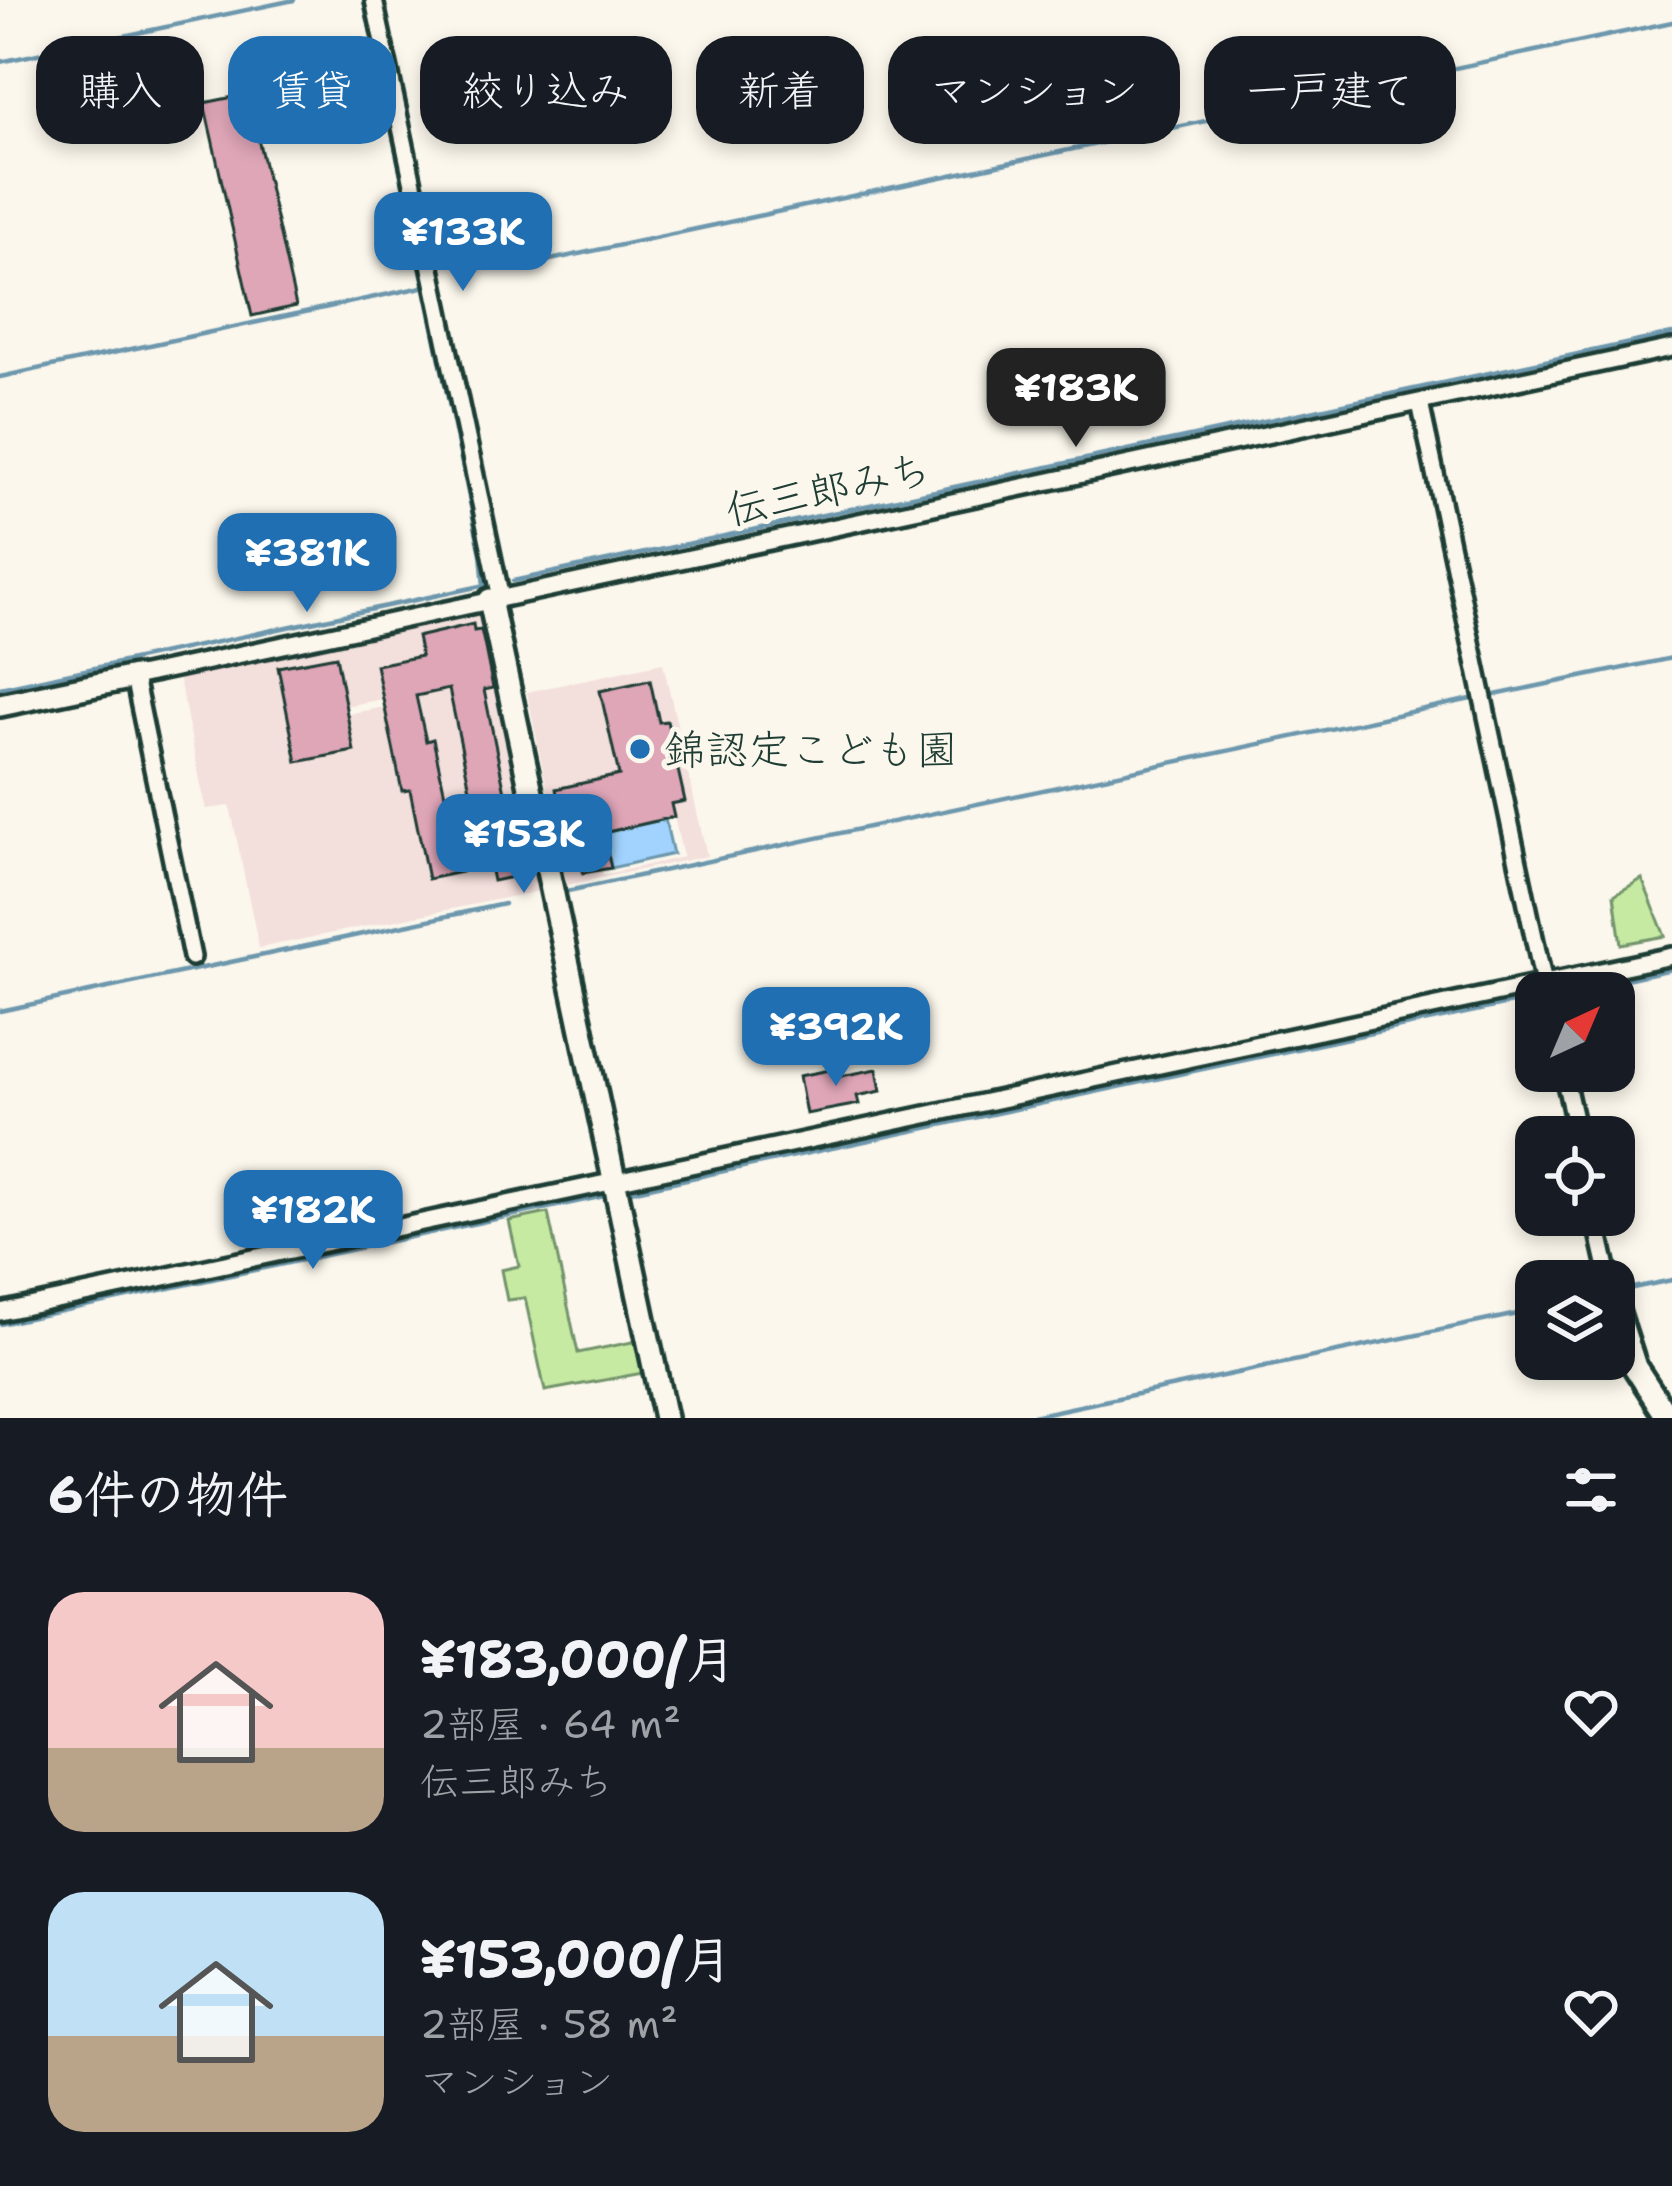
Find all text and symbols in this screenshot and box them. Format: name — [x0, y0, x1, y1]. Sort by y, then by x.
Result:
chip: 購入 — [36, 36, 204, 144]
chip: 賃貸 — [228, 36, 396, 144]
chip: 絞り込み — [420, 36, 672, 144]
chip: 新着 — [696, 36, 864, 144]
chip: マンション — [888, 36, 1180, 144]
chip: 一戸建て — [1204, 36, 1456, 144]
pin: ¥133K — [379, 192, 547, 294]
text: ¥133K — [401, 205, 525, 257]
pin: ¥183K — [992, 348, 1160, 450]
text: ¥183K — [1014, 361, 1138, 413]
street label: 伝三郎みち — [720, 440, 936, 538]
pin: ¥381K — [223, 513, 391, 615]
text: ¥381K — [244, 526, 370, 578]
place label: 錦認定こども園 — [664, 721, 958, 777]
marker: 錦認定こども園 — [627, 736, 653, 762]
pin: ¥153K — [440, 794, 608, 896]
text: ¥153K — [463, 807, 585, 859]
north arrow — [1515, 972, 1635, 1092]
map controls — [1515, 972, 1635, 1380]
pin: ¥392K — [752, 987, 920, 1089]
text: ¥392K — [769, 1000, 903, 1052]
button: locate — [1515, 1116, 1635, 1236]
pin: ¥182K — [229, 1170, 397, 1272]
text: ¥182K — [251, 1183, 375, 1235]
button: layers — [1515, 1260, 1635, 1380]
icon: filters — [1558, 1457, 1624, 1523]
text: 6件の物件 — [48, 1460, 288, 1528]
text: ¥183,000/月 — [420, 1625, 736, 1693]
icon: home — [144, 1640, 288, 1784]
icon: heart — [1558, 1679, 1624, 1745]
text: 2部屋 · 64 m² — [420, 1698, 681, 1750]
text: 伝三郎みち — [420, 1755, 613, 1807]
text: ¥153,000/月 — [420, 1925, 732, 1993]
icon: home — [144, 1940, 288, 2084]
icon: heart — [1558, 1979, 1624, 2045]
text: 2部屋 · 58 m² — [420, 1998, 678, 2050]
text: マンション — [420, 2055, 613, 2107]

